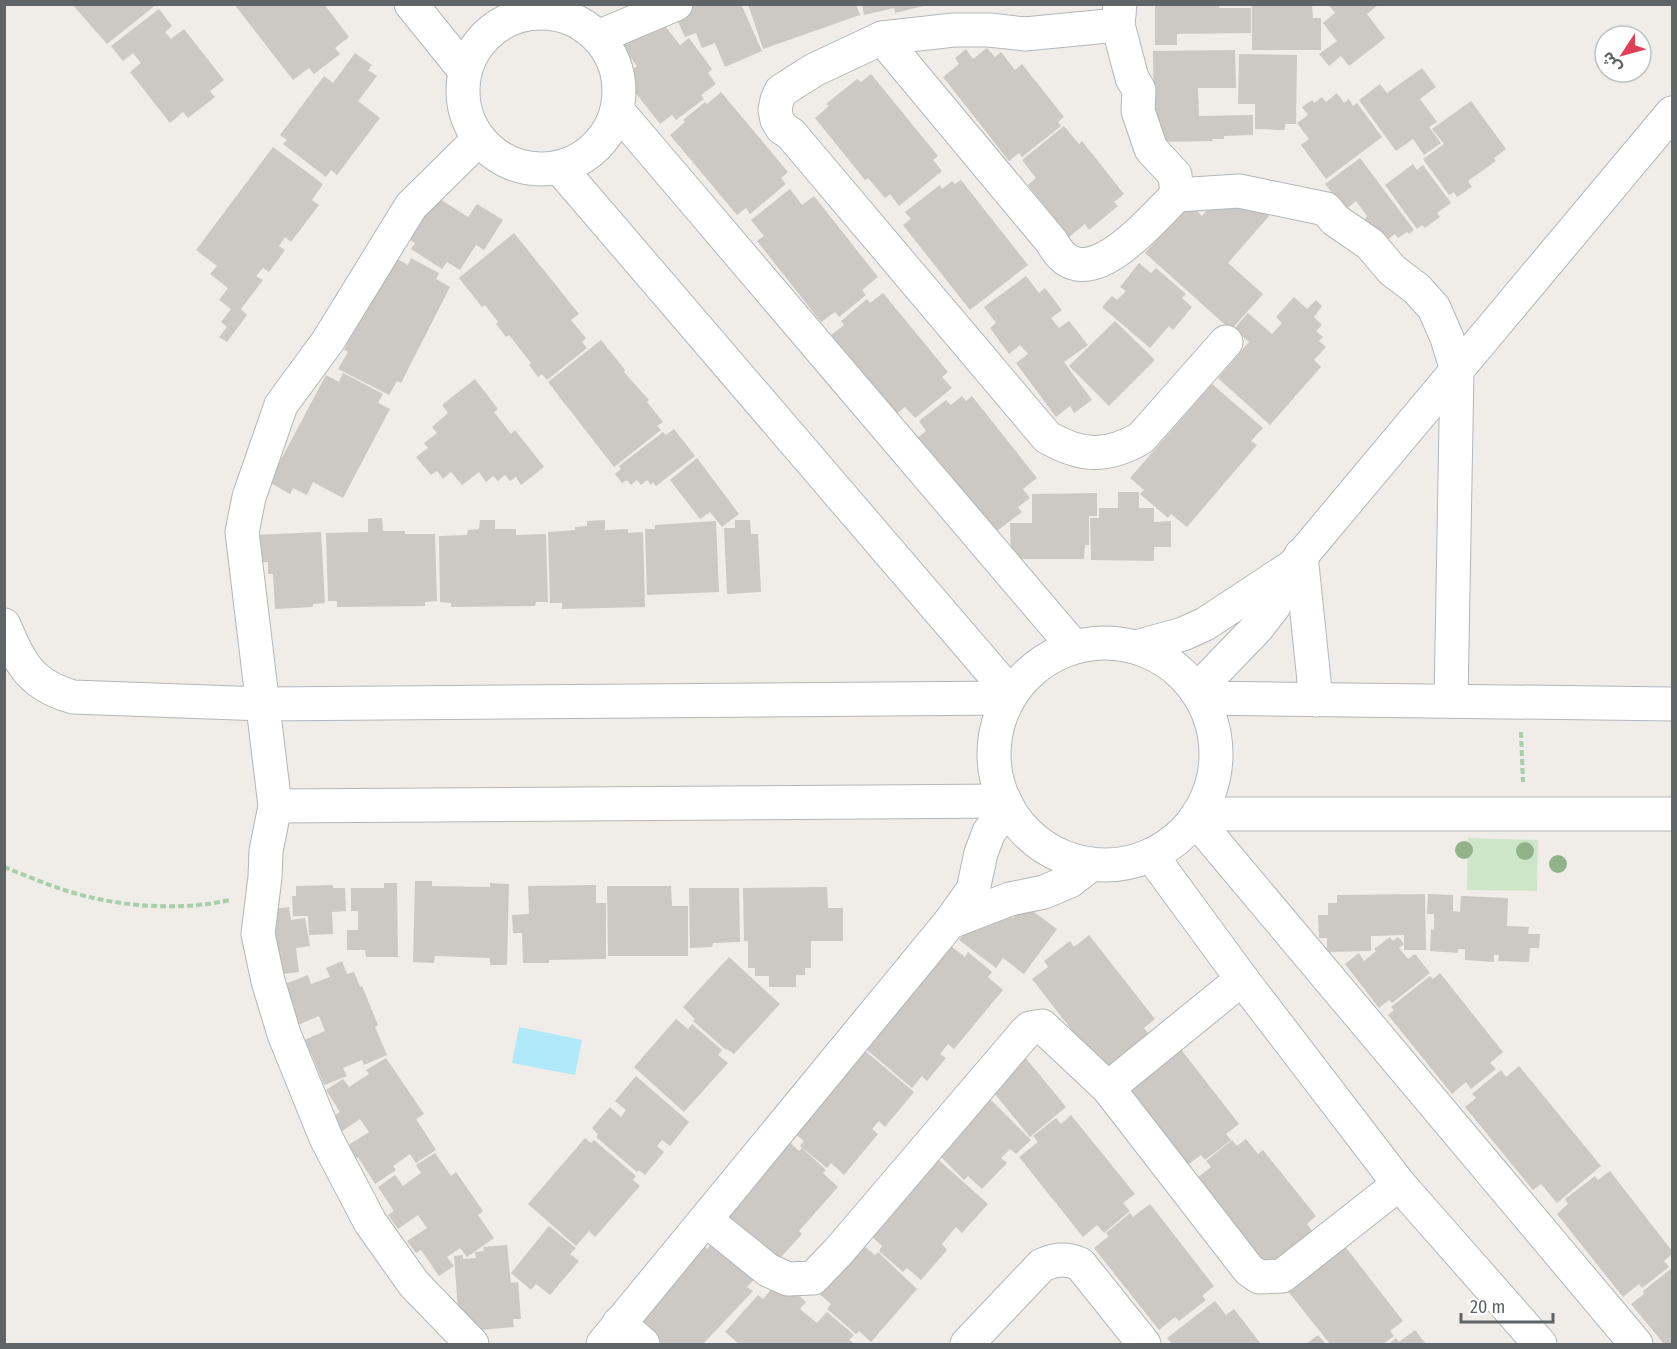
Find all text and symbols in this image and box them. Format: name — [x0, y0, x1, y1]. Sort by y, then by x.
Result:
north arrow — [1593, 24, 1653, 84]
text: ش — [1597, 48, 1625, 77]
scale bar — [1461, 1286, 1552, 1324]
text: 20 m — [1470, 1296, 1505, 1318]

